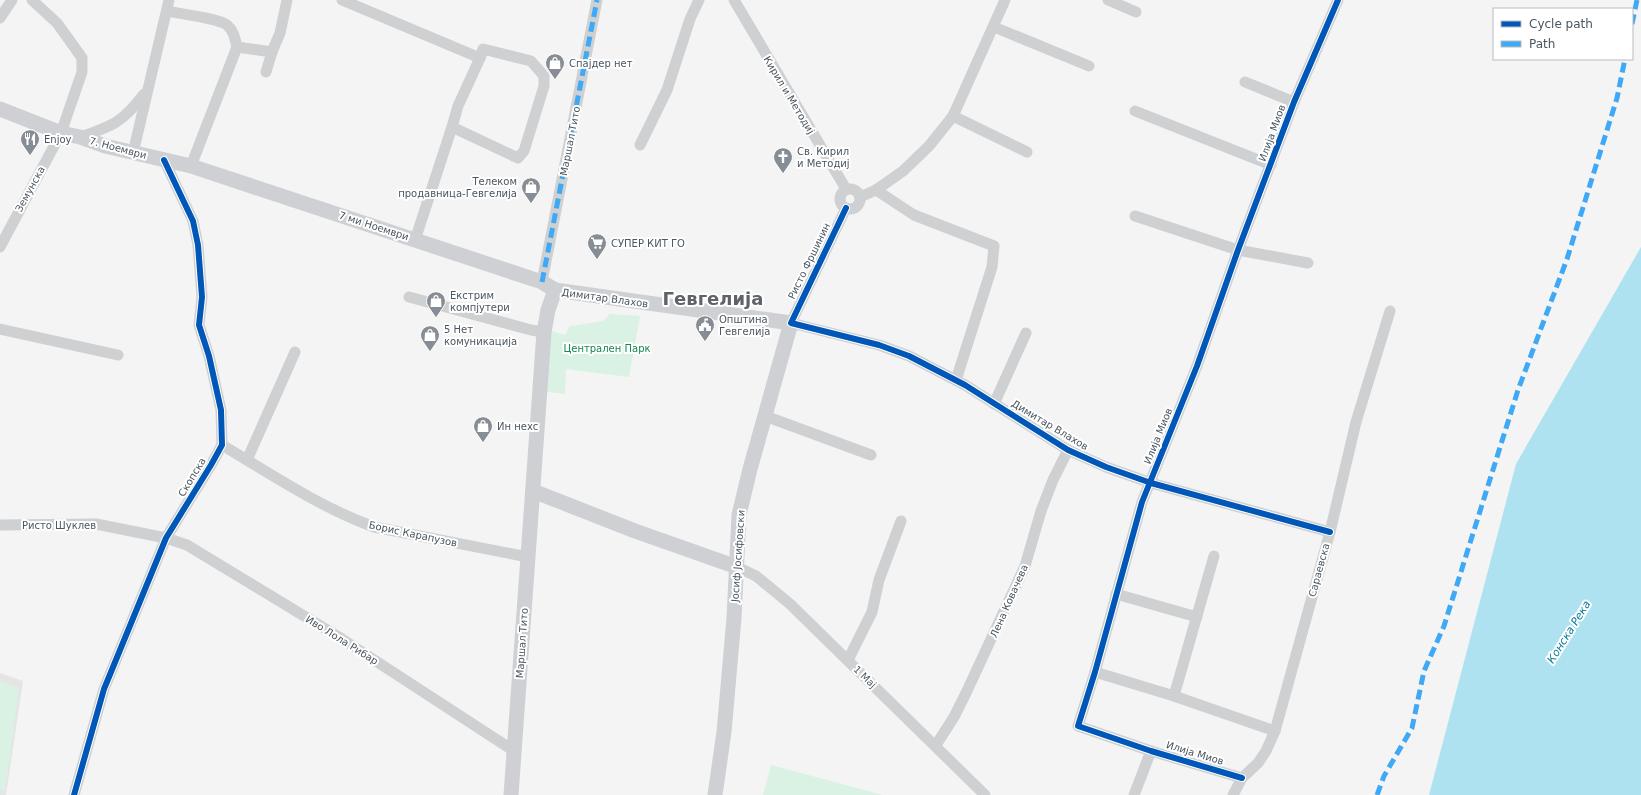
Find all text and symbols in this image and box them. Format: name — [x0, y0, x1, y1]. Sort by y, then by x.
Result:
legend — [1493, 8, 1633, 60]
text: Cycle path — [1529, 17, 1593, 31]
text: Path — [1529, 37, 1555, 51]
shop icon: Спајдер нет — [544, 52, 566, 80]
street label: Кирил и Методиј — [761, 54, 817, 136]
place label: Спајдер нет — [569, 58, 633, 69]
street label: Илија Миов — [1257, 103, 1287, 163]
street label: Маршал Тито — [558, 105, 582, 177]
restaurant icon: Enjoy — [19, 128, 41, 156]
place label: Enjoy — [44, 134, 72, 145]
street label: 7. Ноември — [88, 135, 148, 161]
church icon: Св. Кирил и Методиј — [772, 146, 794, 174]
place label: Св. Кирил и Методиј — [797, 146, 850, 169]
street label: Земунска — [13, 164, 47, 214]
place label: Телеком продавница-Гевгелија — [398, 176, 517, 199]
shop icon: Телеком продавница-Гевгелија — [520, 176, 542, 204]
street label: 7 ми Ноември — [338, 210, 410, 242]
street label: Ристо Фршинин — [786, 221, 832, 301]
supermarket icon: СУПЕР КИТ ГО — [586, 232, 608, 260]
place label: СУПЕР КИТ ГО — [611, 238, 685, 249]
street label: Димитар Влахов — [561, 286, 649, 310]
district label: Гевгелија — [663, 288, 763, 309]
shop icon: Екстрим компјутери — [425, 290, 447, 318]
place label: Екстрим компјутери — [450, 290, 510, 313]
public building icon: Општина Гевгелија — [694, 314, 716, 342]
place label: Општина Гевгелија — [719, 314, 770, 337]
shop icon: 5 Нет комуникација — [419, 324, 441, 352]
place label: 5 Нет комуникација — [444, 324, 517, 347]
park label: Централен Парк — [563, 343, 651, 354]
street label: Димитар Влахов — [1010, 398, 1090, 452]
street label: Илија Миов — [1142, 406, 1174, 466]
shop icon: Ин нехс — [472, 415, 494, 443]
place label: Ин нехс — [497, 421, 538, 432]
street label: Скопска — [176, 456, 208, 498]
street label: Јосиф Јосифовски — [729, 509, 747, 604]
street label: Борис Карапузов — [368, 519, 458, 549]
street label: Ристо Шуклев — [22, 520, 96, 531]
street label: Сараевска — [1307, 542, 1331, 598]
street label: Лена Ковачева — [988, 563, 1030, 639]
water label: Конска Река — [1545, 598, 1594, 666]
street label: Маршал Тито — [514, 607, 530, 679]
street label: Иво Лола Рибар — [304, 613, 380, 667]
street label: 1 Мај — [851, 664, 879, 690]
street label: Илија Миов — [1165, 739, 1225, 767]

